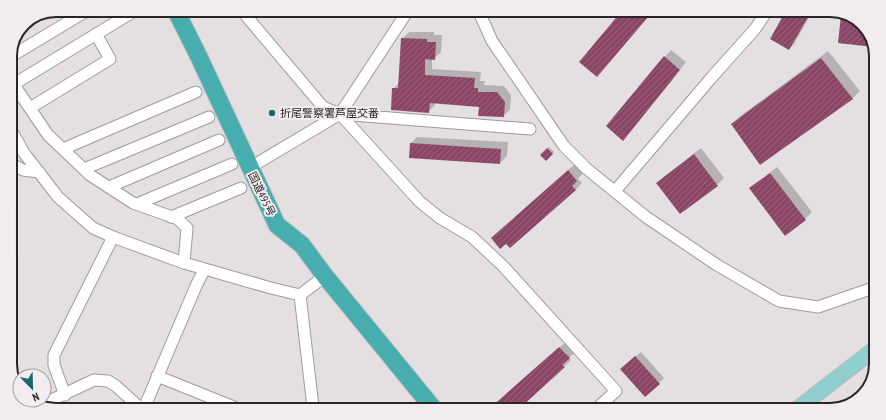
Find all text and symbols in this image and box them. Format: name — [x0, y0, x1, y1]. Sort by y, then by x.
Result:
place label: 折尾警察署芦屋交番 — [280, 106, 379, 120]
marker: 折尾警察署芦屋交番 — [267, 108, 277, 118]
street label: 国道495号 — [245, 169, 279, 219]
north arrow — [12, 368, 52, 408]
text: N — [30, 390, 41, 405]

